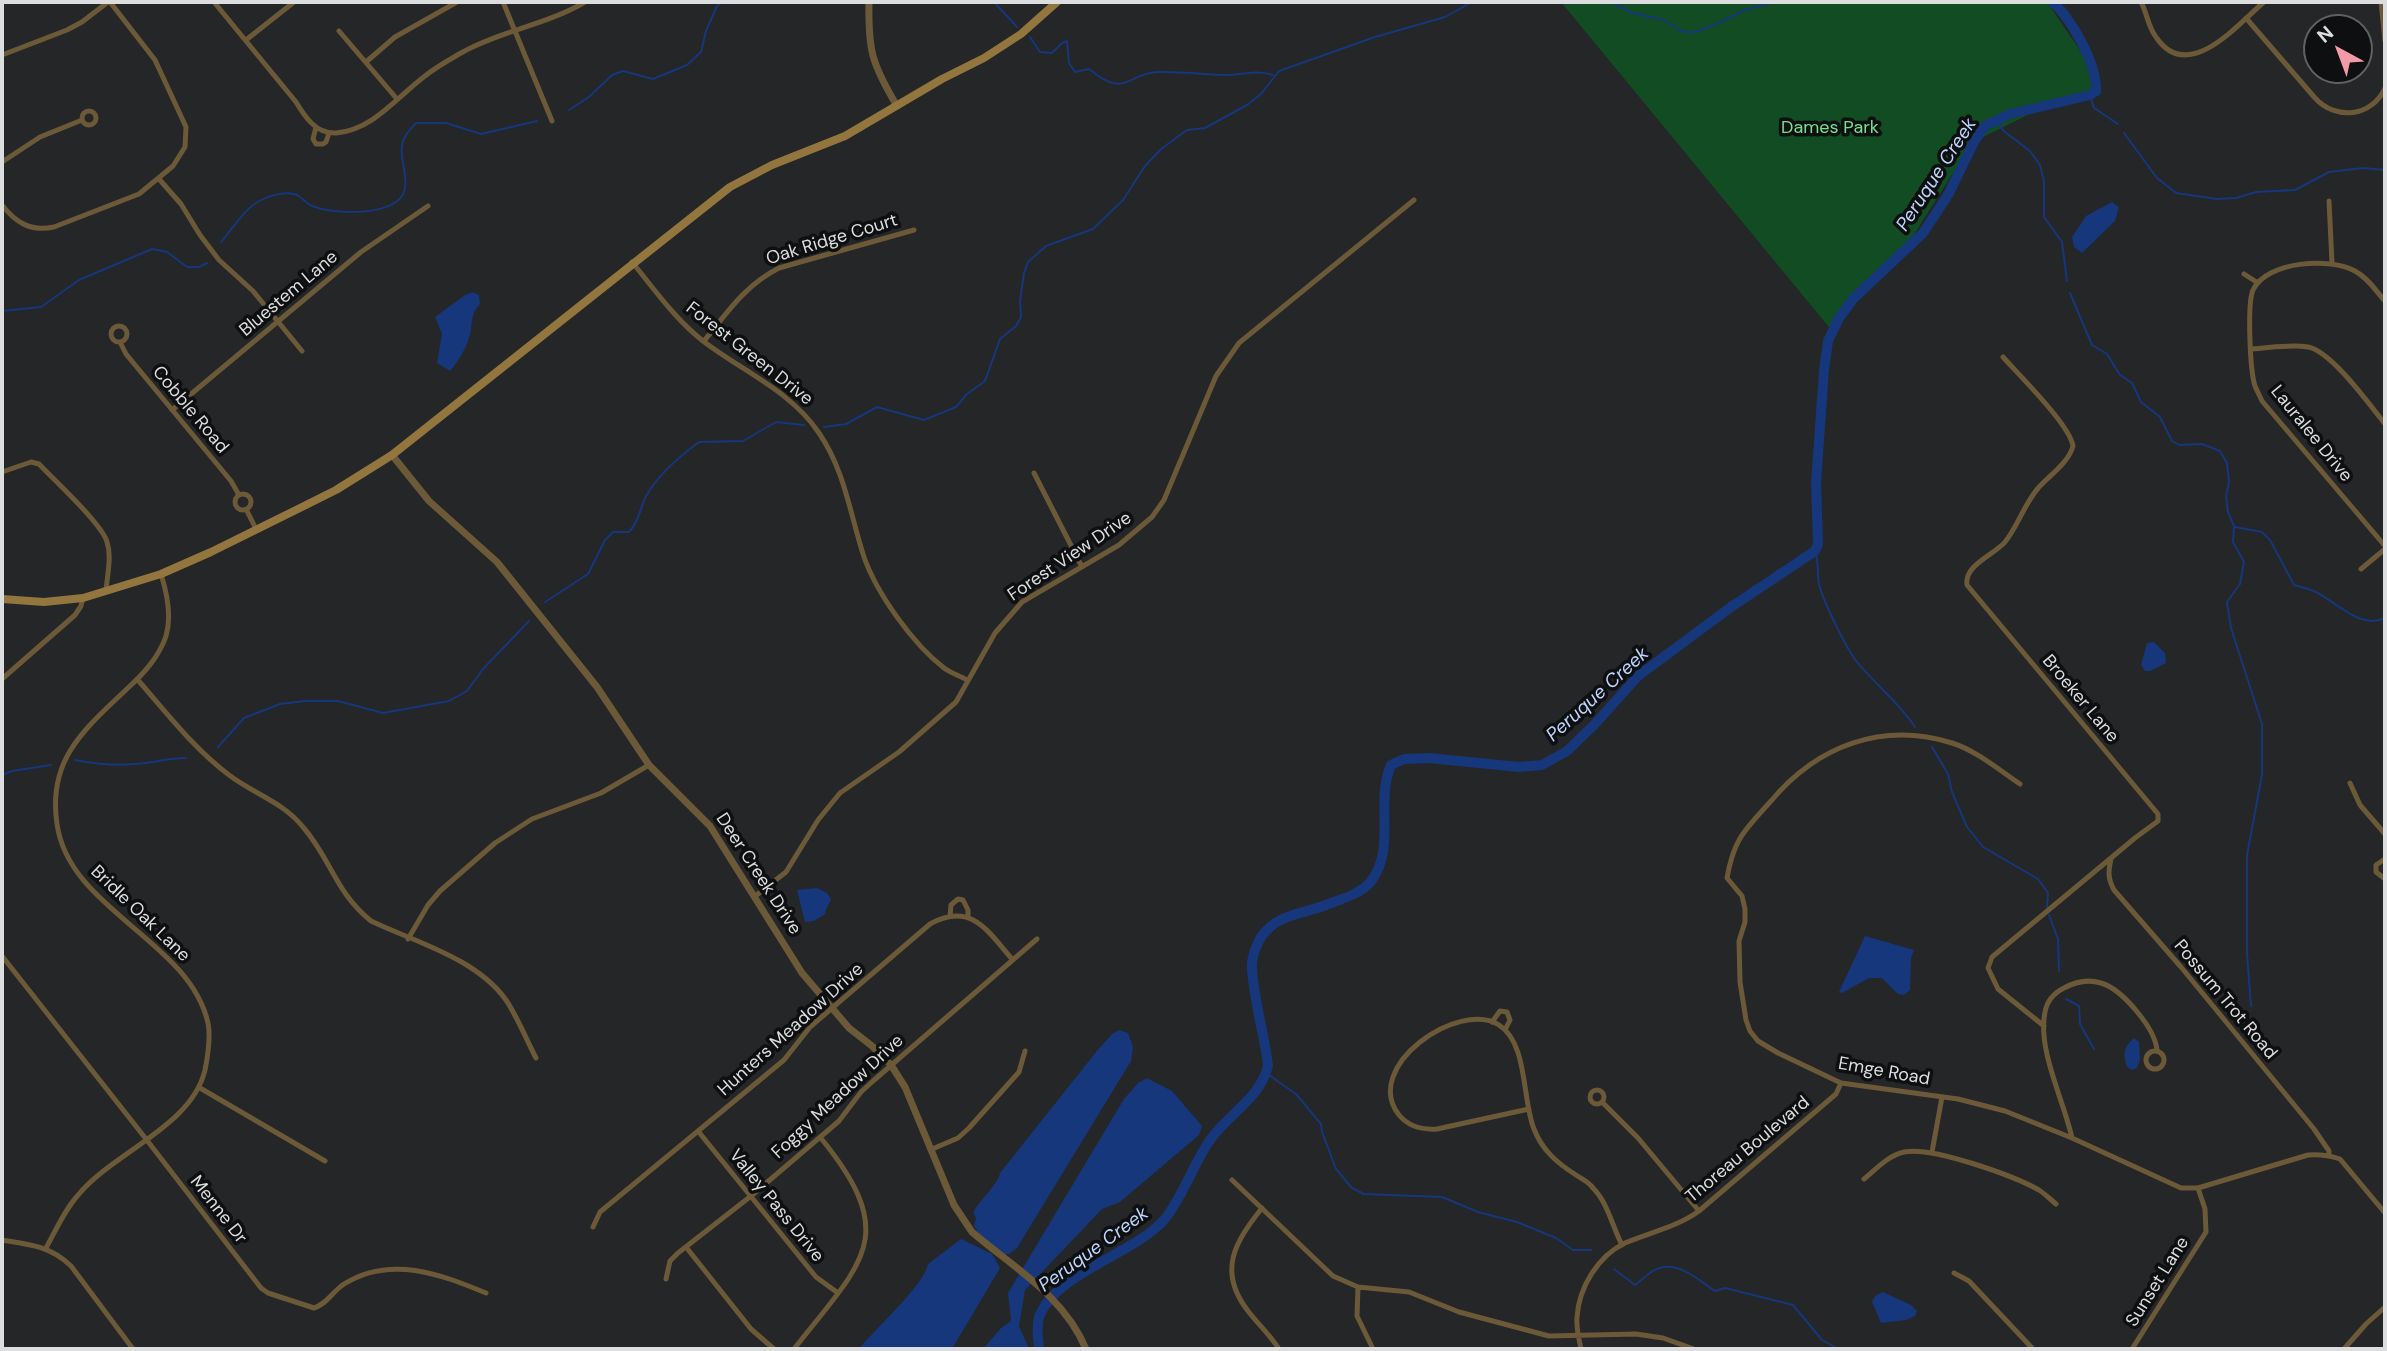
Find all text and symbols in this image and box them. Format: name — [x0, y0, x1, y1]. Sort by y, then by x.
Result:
north arrow — [2303, 14, 2373, 84]
text: N — [2312, 20, 2339, 48]
water label: Peruque Creek — [1892, 114, 1982, 236]
park label: Dames Park — [1781, 117, 1879, 139]
street label: Oak Ridge Court — [764, 210, 900, 270]
street label: Bluestem Lane — [235, 247, 343, 341]
street label: Forest Green Drive — [681, 298, 817, 410]
street label: Cobble Road — [147, 362, 233, 458]
street label: Lauralee Drive — [2266, 381, 2356, 487]
street label: Forest View Drive — [1004, 508, 1136, 606]
water label: Peruque Creek — [1542, 643, 1654, 747]
street label: Broeker Lane — [2037, 651, 2123, 747]
street label: Deer Creek Drive — [711, 809, 805, 939]
street label: Bridle Oak Lane — [86, 861, 194, 967]
street label: Possum Trot Road — [2169, 936, 2281, 1064]
street label: Hunters Meadow Drive — [714, 959, 868, 1101]
street label: Foggy Meadow Drive — [768, 1030, 908, 1164]
street label: Emge Road — [1836, 1053, 1932, 1091]
street label: Thoreau Boulevard — [1682, 1092, 1814, 1208]
street label: Valley Pass Drive — [724, 1145, 828, 1267]
street label: Menne Dr — [185, 1172, 251, 1248]
water label: Peruque Creek — [1035, 1202, 1153, 1298]
street label: Sunset Lane — [2122, 1233, 2194, 1331]

